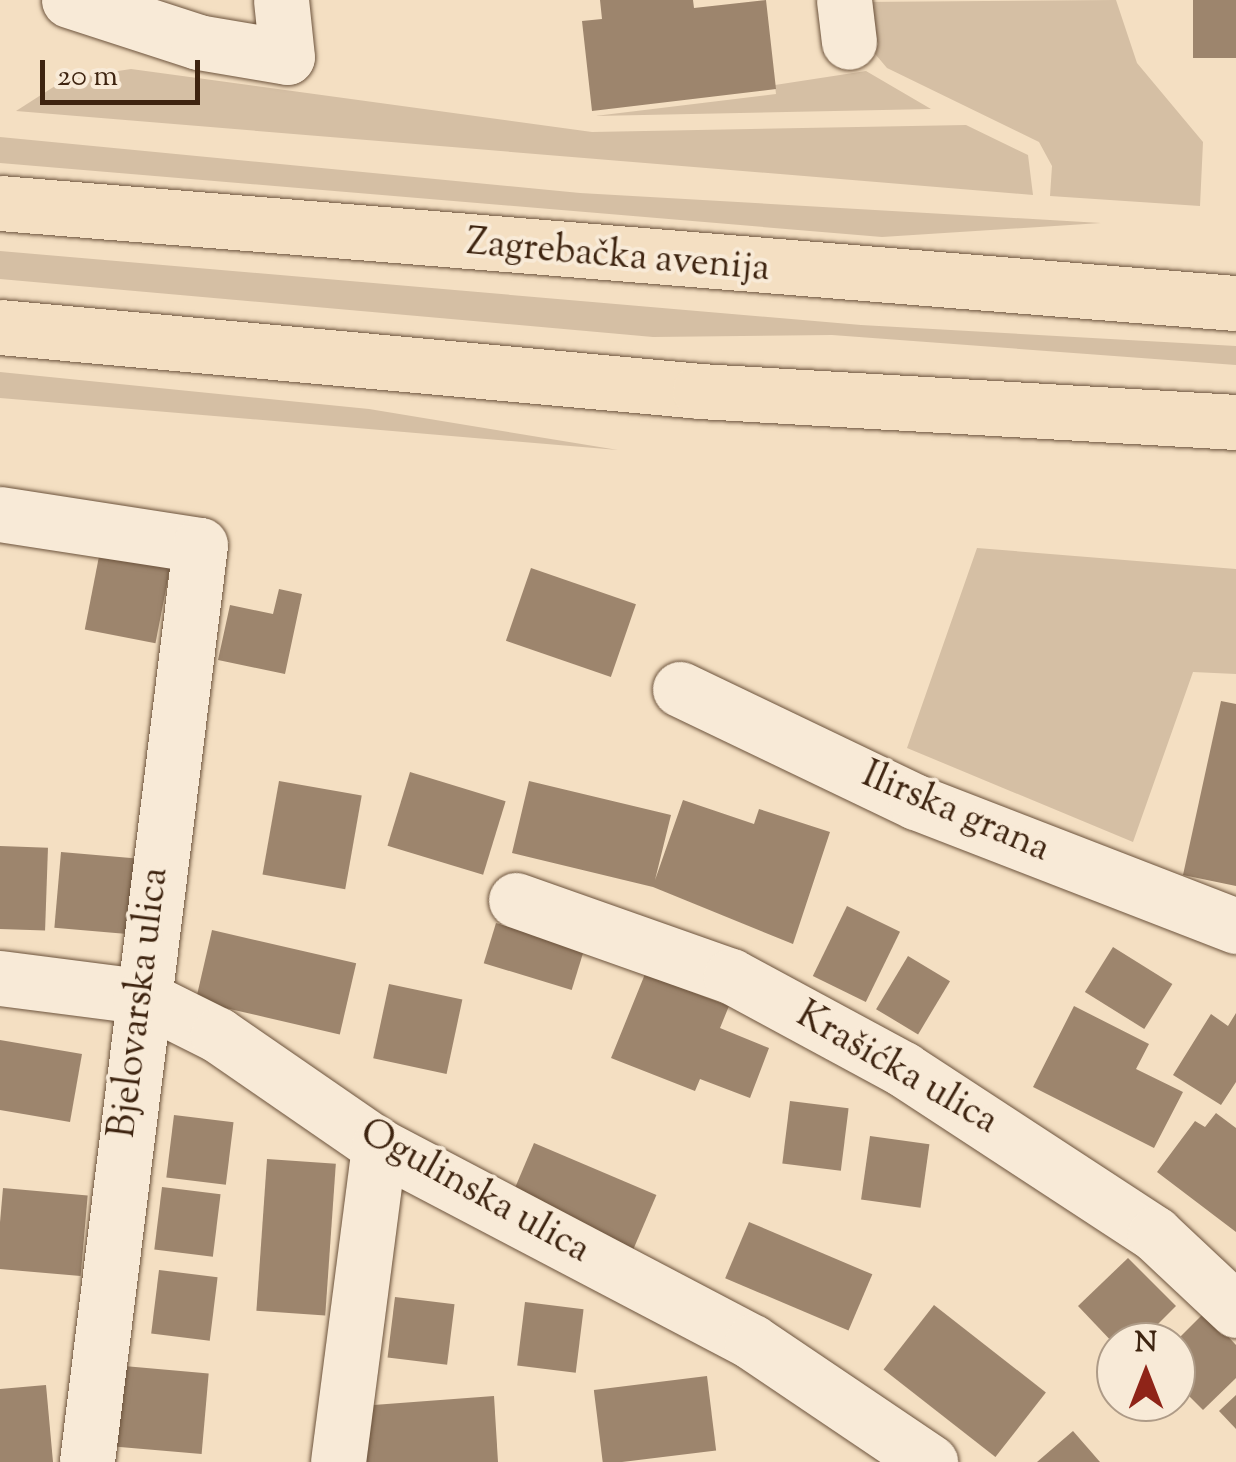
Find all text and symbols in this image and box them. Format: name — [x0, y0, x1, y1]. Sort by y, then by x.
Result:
scale bar — [45, 40, 205, 102]
text: 20 m — [57, 56, 118, 99]
street label: Zagrebačka avenija — [464, 222, 772, 294]
street label: Ilirska grana — [854, 754, 1056, 874]
street label: Bjelovarska ulica — [102, 865, 180, 1141]
street label: Krašićka ulica — [787, 994, 1005, 1146]
street label: Ogulinska ulica — [351, 1111, 597, 1275]
north arrow — [1096, 1322, 1196, 1422]
text: N — [1135, 1324, 1157, 1364]

